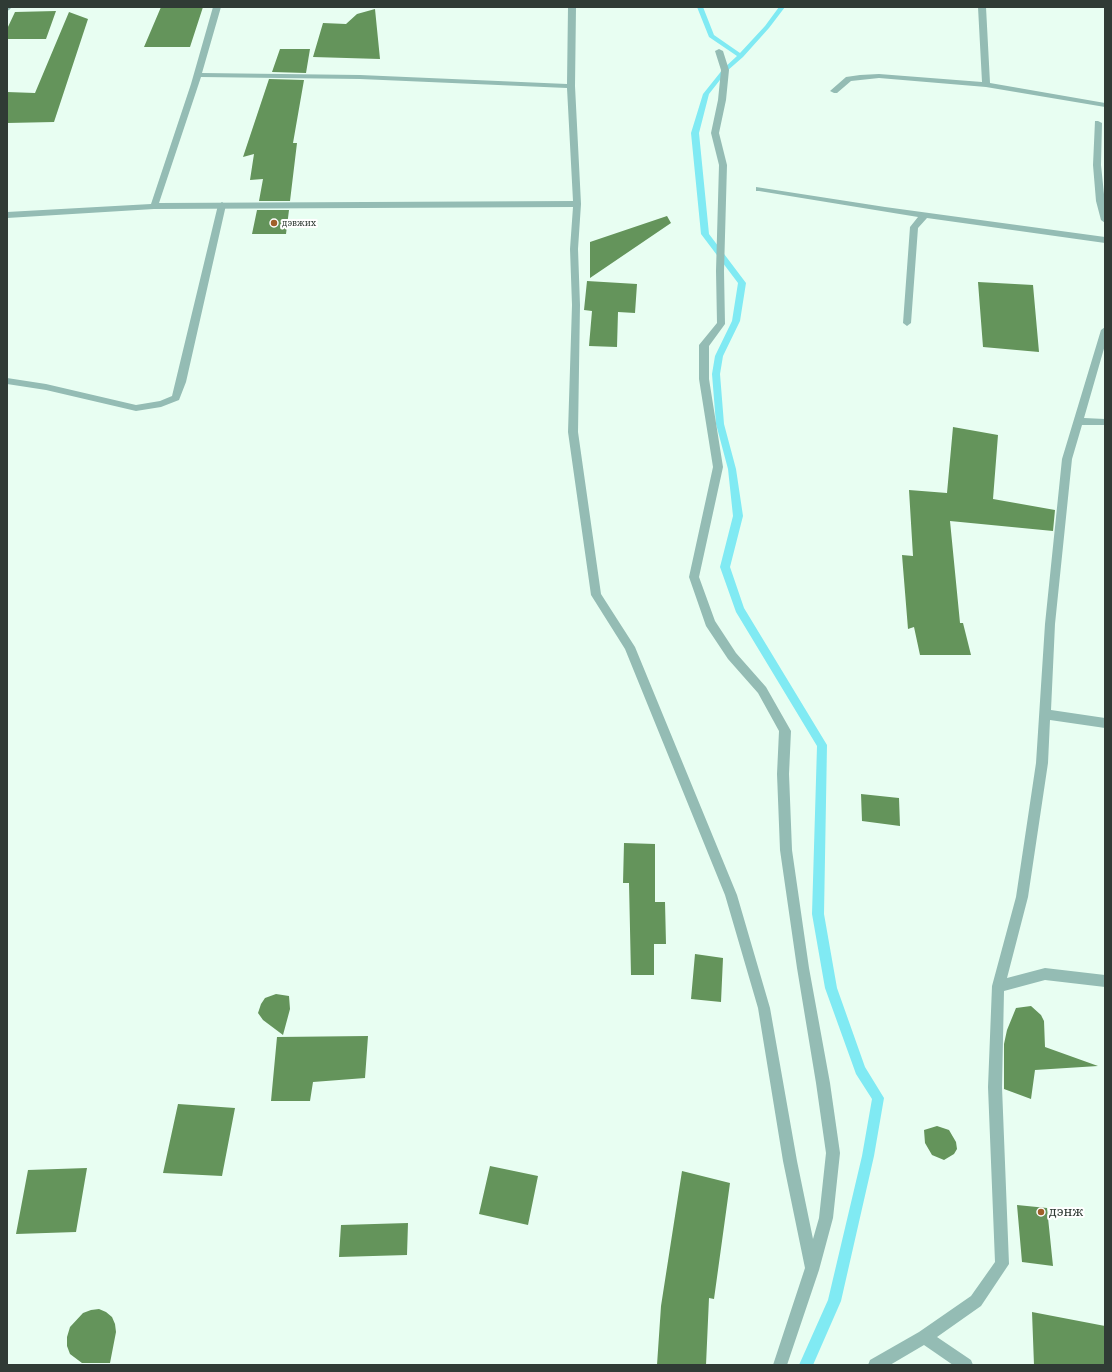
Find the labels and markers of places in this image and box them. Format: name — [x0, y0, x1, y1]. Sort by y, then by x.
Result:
marker: дэвжих — [269, 218, 279, 228]
place label: дэвжих — [282, 218, 316, 228]
place label: дэнж — [1049, 1204, 1083, 1220]
marker: дэнж — [1036, 1207, 1046, 1217]

